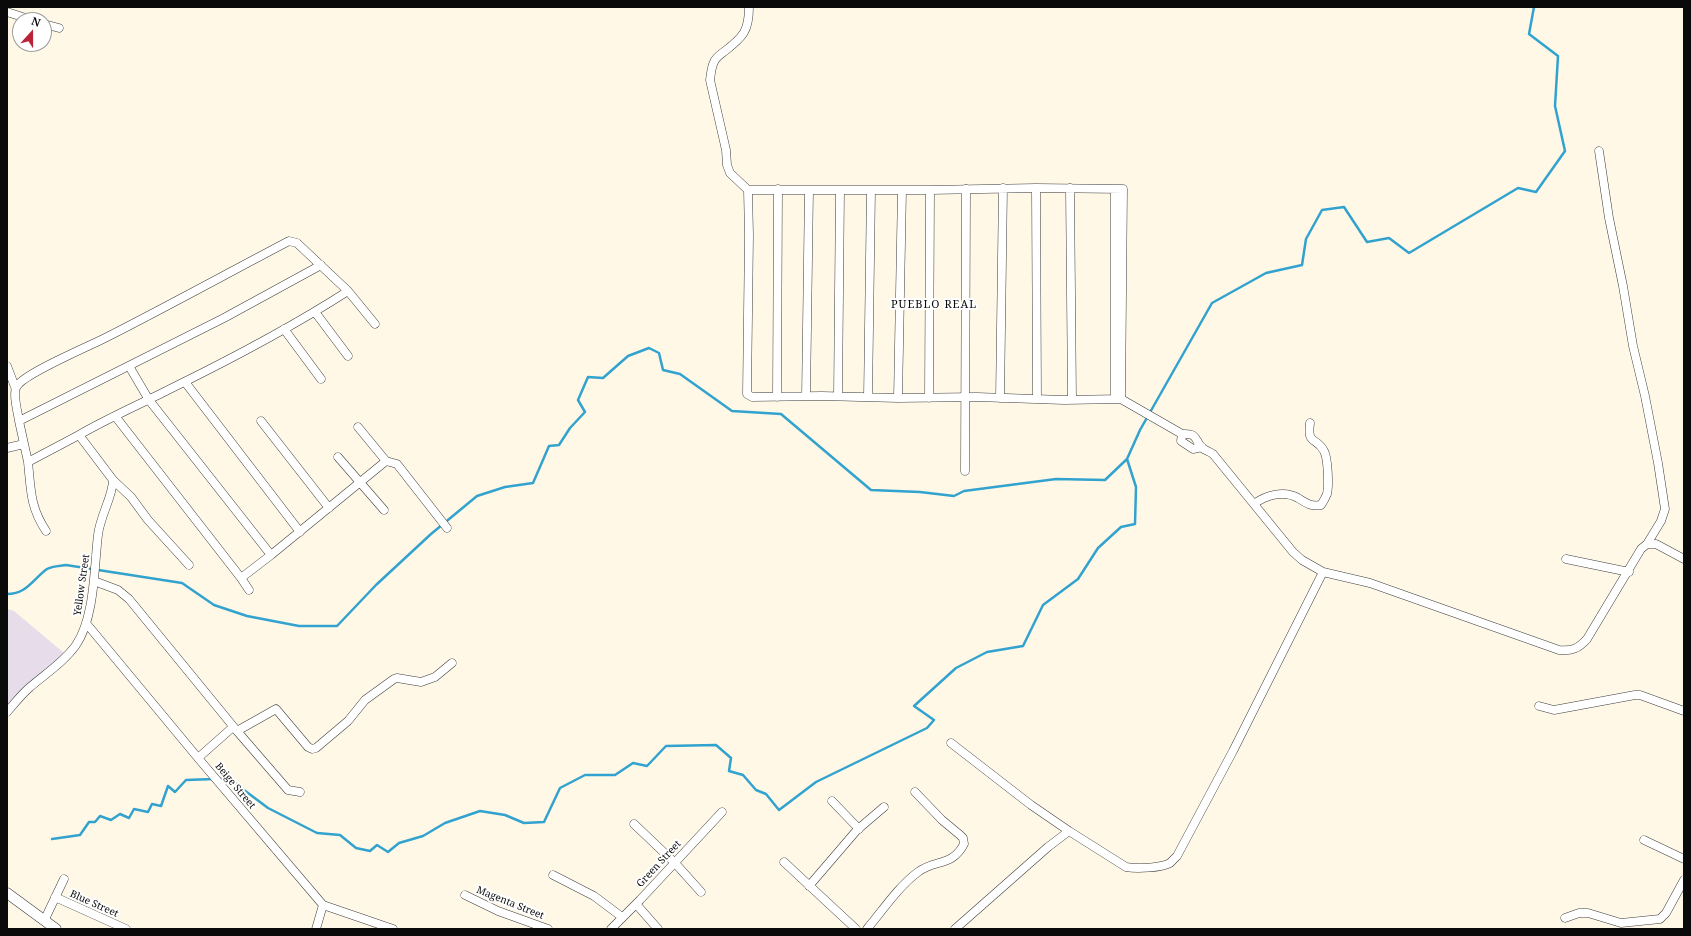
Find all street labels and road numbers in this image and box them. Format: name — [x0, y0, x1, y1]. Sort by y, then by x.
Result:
street label: Yellow Street — [72, 553, 92, 617]
street label: Beige Street — [212, 761, 258, 811]
street label: Green Street — [634, 838, 684, 890]
street label: Magenta Street — [474, 884, 546, 922]
street label: Blue Street — [68, 888, 120, 920]

